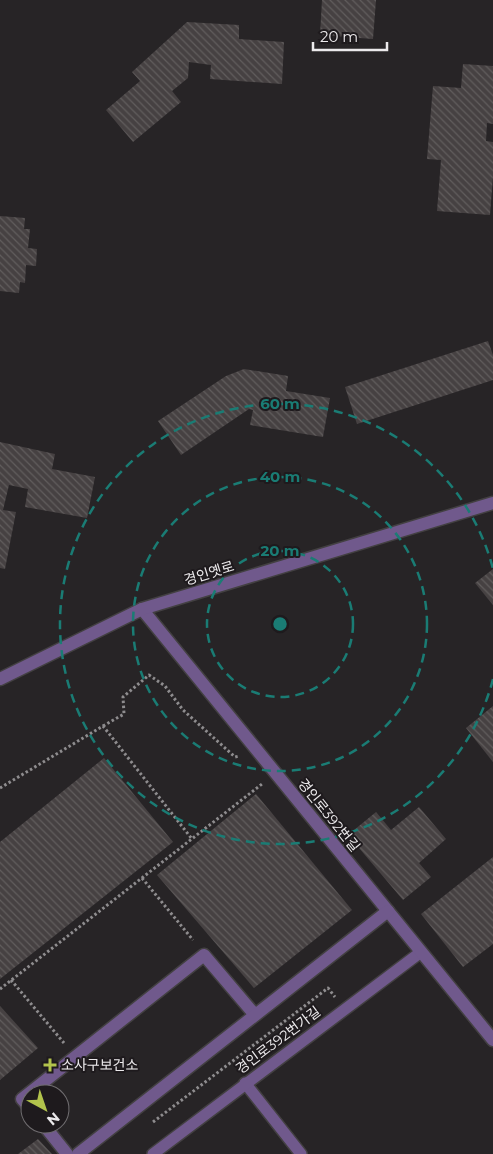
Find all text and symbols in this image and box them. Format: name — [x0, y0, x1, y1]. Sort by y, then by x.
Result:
scale bar — [313, 20, 387, 52]
text: 20 m — [320, 27, 358, 46]
text: 60 m — [260, 394, 300, 413]
text: 40 m — [260, 467, 300, 486]
text: 20 m — [260, 541, 300, 560]
street label: 경인옛로 — [182, 557, 236, 589]
centre of rings — [271, 615, 289, 633]
street label: 경인로392번길 — [294, 775, 364, 855]
street label: 경인로392번가길 — [232, 1002, 324, 1078]
place label: 소사구보건소 — [61, 1056, 138, 1074]
marker: 소사구보건소 — [43, 1058, 57, 1072]
north arrow — [20, 1084, 70, 1134]
text: N — [43, 1108, 63, 1129]

